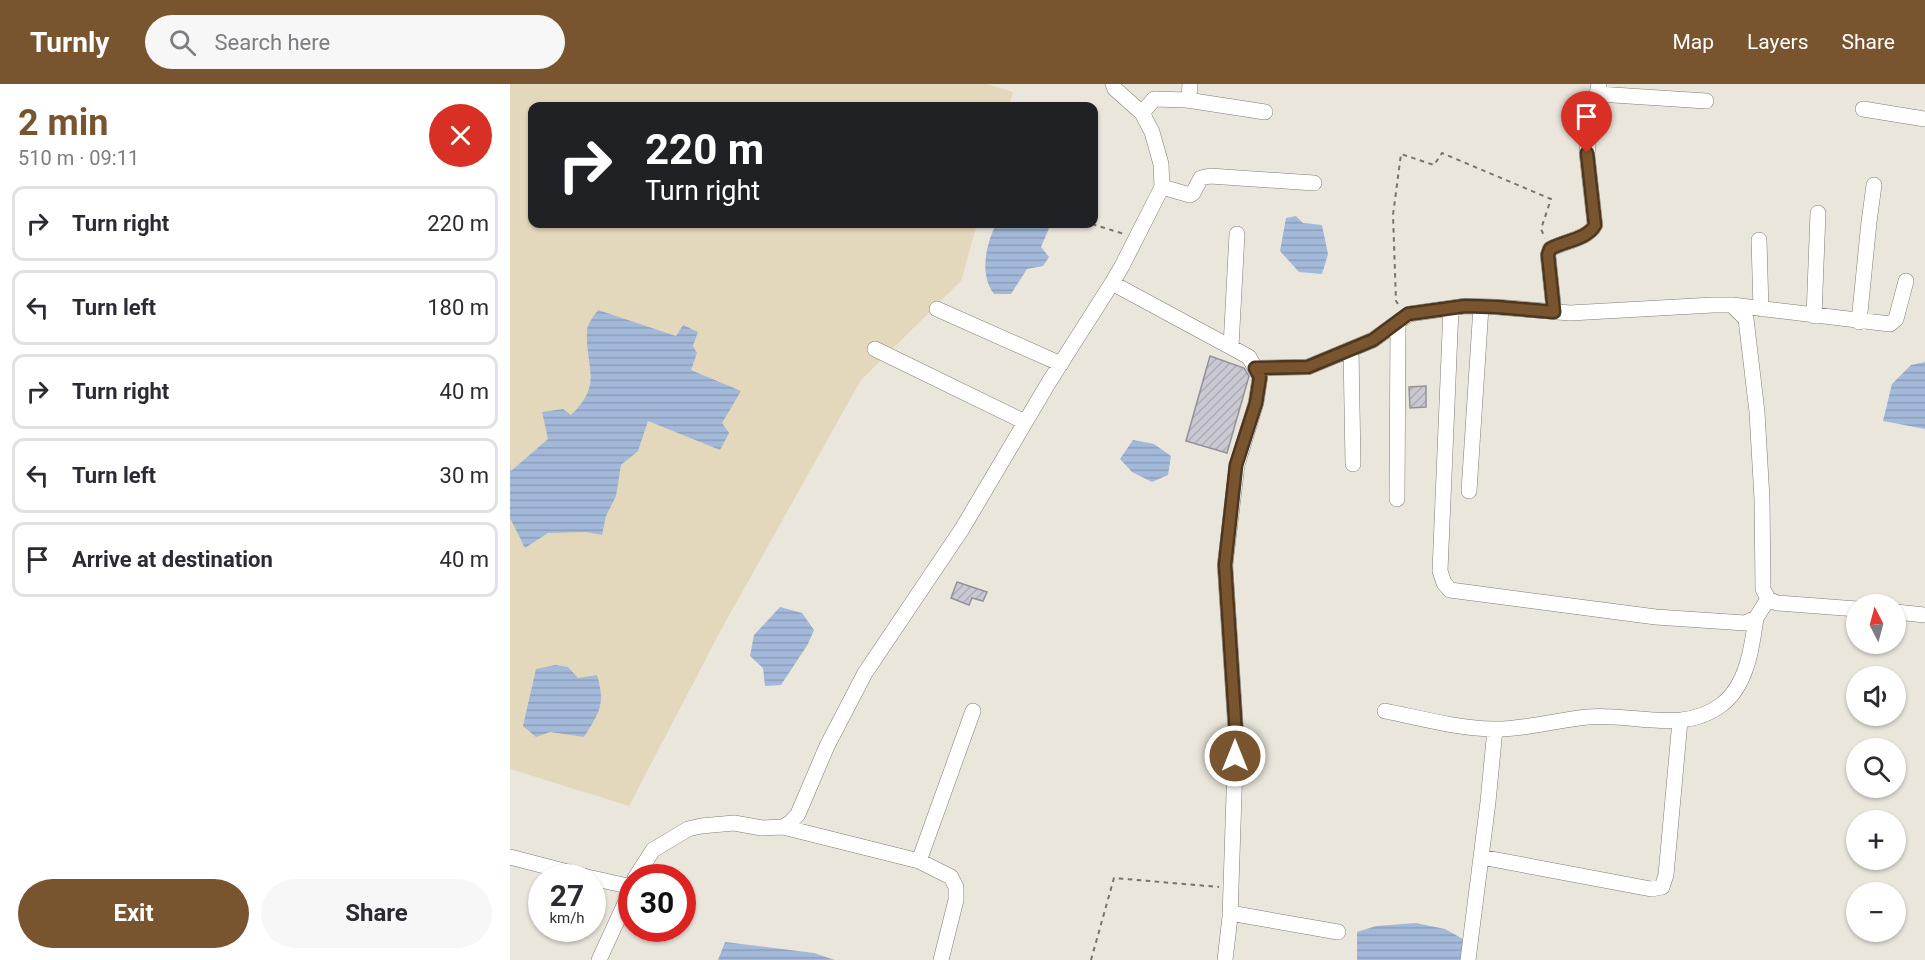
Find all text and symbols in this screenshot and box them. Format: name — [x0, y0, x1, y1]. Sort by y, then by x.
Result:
search box — [145, 15, 565, 69]
text: Turnly — [30, 26, 109, 59]
icon: search — [166, 26, 199, 59]
text: Search here — [214, 30, 330, 55]
text: Map — [1672, 30, 1714, 54]
text: Layers — [1747, 30, 1808, 54]
text: Share — [1841, 30, 1895, 54]
pin — [1561, 91, 1612, 153]
icon: arrive — [1570, 100, 1603, 133]
text: 2 min — [18, 102, 109, 144]
button: close — [429, 104, 492, 167]
text: 220 m — [645, 125, 764, 174]
icon: right — [546, 126, 624, 204]
text: 510 m · 09:11 — [18, 146, 139, 170]
text: Turn right — [645, 175, 760, 207]
icon: right — [21, 207, 54, 240]
text: Turn right — [72, 211, 169, 236]
text: 220 m — [427, 211, 489, 236]
icon: left — [21, 291, 54, 324]
text: Turn left — [72, 295, 156, 320]
text: 180 m — [427, 295, 489, 320]
icon: right — [21, 375, 54, 408]
text: Turn right — [72, 379, 169, 404]
text: 40 m — [440, 379, 489, 404]
icon: left — [21, 459, 54, 492]
text: Turn left — [72, 463, 156, 488]
text: 30 m — [440, 463, 489, 488]
icon: arrive — [21, 543, 54, 576]
text: Arrive at destination — [72, 547, 273, 572]
text: 40 m — [440, 547, 489, 572]
north arrow — [1846, 594, 1906, 654]
map controls — [1846, 594, 1906, 942]
button: sound — [1846, 666, 1906, 726]
position arrow — [1203, 724, 1267, 788]
button: search — [1846, 738, 1906, 798]
button: + — [1846, 810, 1906, 870]
speed limit sign: 30 — [618, 864, 696, 942]
text: 27 — [550, 878, 584, 913]
button: Exit — [18, 879, 249, 948]
button: Share — [261, 879, 492, 948]
button: − — [1846, 882, 1906, 942]
text: km/h — [549, 909, 585, 927]

